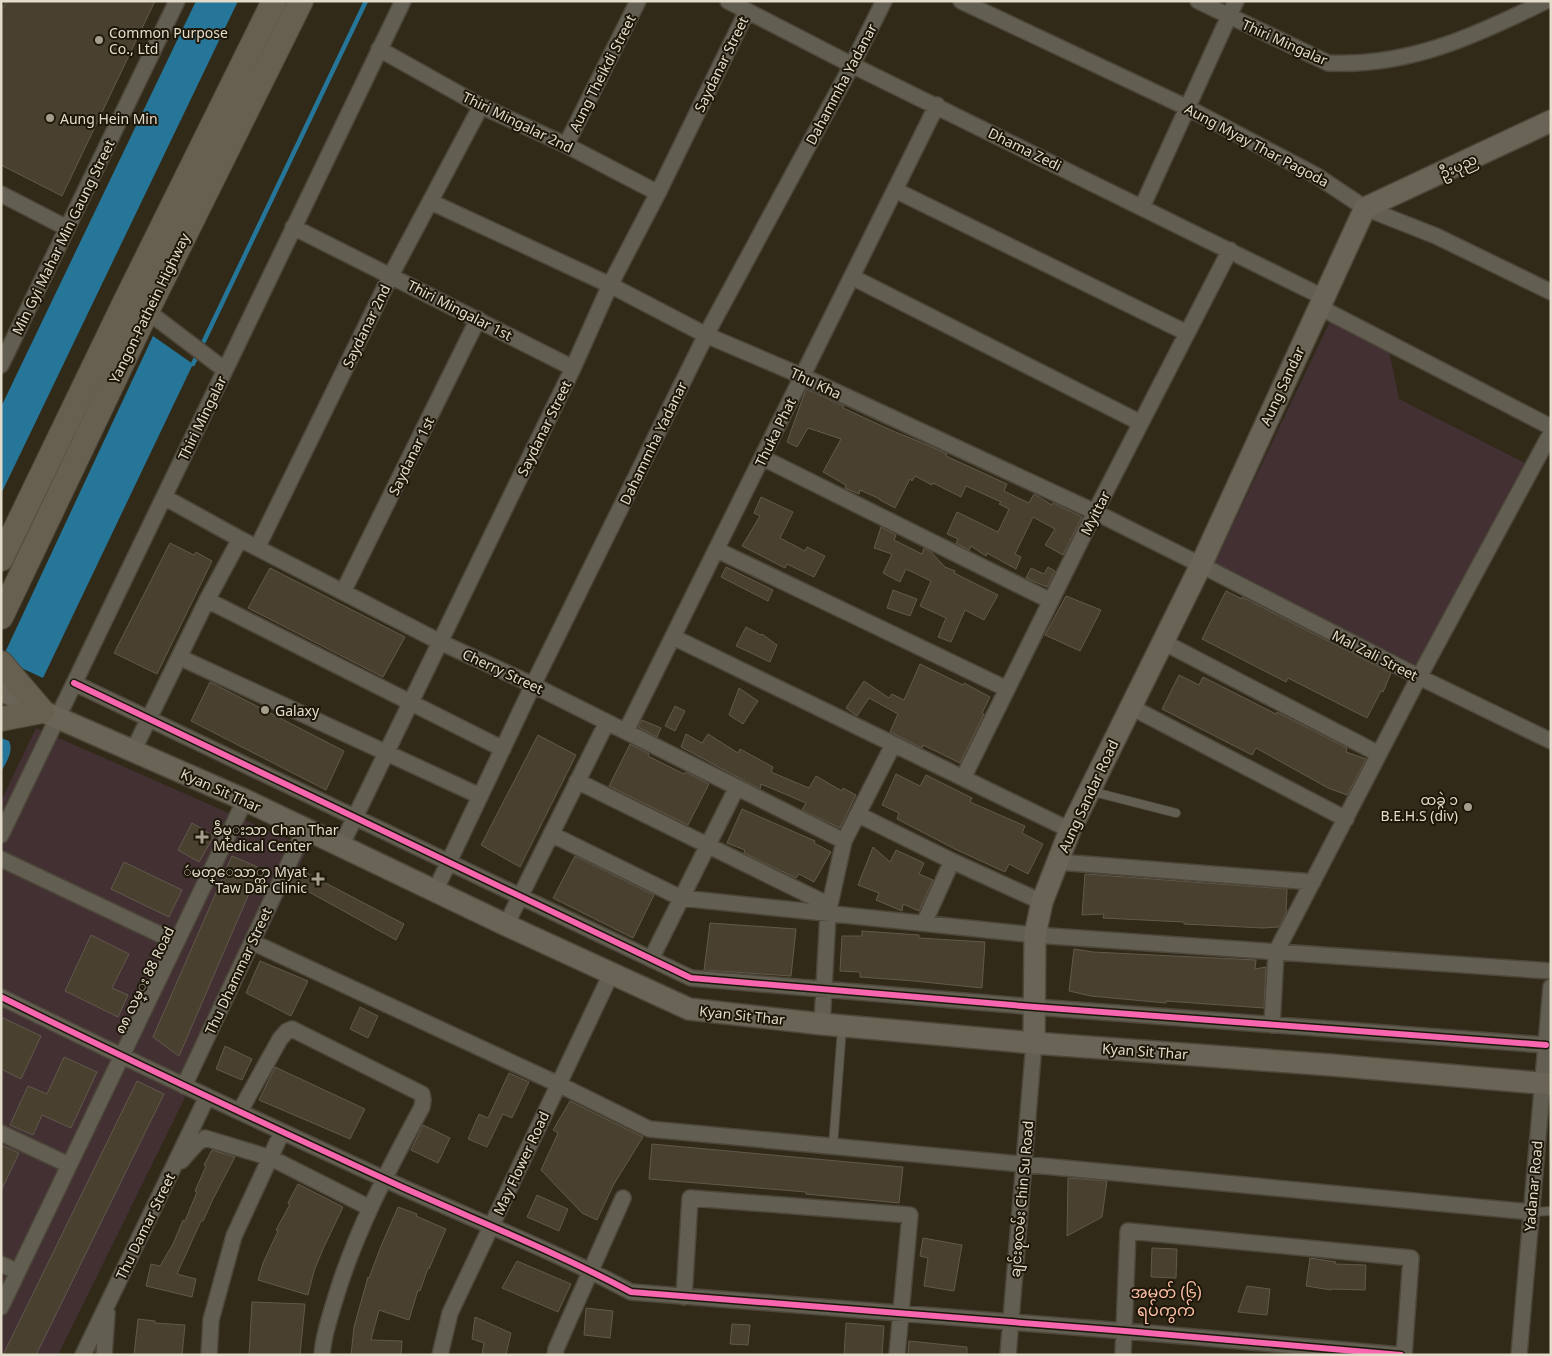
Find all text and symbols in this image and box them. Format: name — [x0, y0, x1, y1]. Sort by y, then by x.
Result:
street label: Aung Theikdi Street — [564, 11, 640, 135]
street label: Saydanar Street — [690, 13, 752, 115]
street label: Thiri Mingalar — [1239, 15, 1331, 69]
street label: Dahammha Yadanar — [801, 20, 881, 148]
place label: Common Purpose Co., Ltd — [109, 23, 228, 58]
marker: Common Purpose Co., Ltd — [93, 34, 105, 46]
street label: Thiri Mingalar 2nd — [460, 87, 576, 157]
street label: Aung Myay Thar Pagoda — [1182, 99, 1332, 191]
place label: Aung Hein Min — [60, 109, 158, 128]
marker: Aung Hein Min — [44, 112, 56, 124]
street label: Dhama Zedi — [985, 123, 1065, 175]
street label: Min Gyi Mahar Min Gaung Street — [7, 136, 119, 338]
street label: ဦးပုည — [1436, 149, 1481, 186]
street label: Yangon-Pathein Highway — [104, 229, 194, 386]
street label: Thiri Mingalar 1st — [404, 275, 516, 345]
street label: Saydanar 2nd — [338, 281, 394, 371]
street label: Aung Sandar — [1255, 343, 1309, 429]
street label: Thu Kha — [788, 363, 844, 403]
street label: Thiri Mingalar — [173, 372, 231, 463]
street label: Saydanar Street — [513, 377, 575, 479]
street label: Dahammha Yadanar — [615, 378, 691, 508]
street label: Thuka Phat — [750, 395, 800, 469]
street label: Saydanar 1st — [384, 414, 438, 498]
street label: Myittar — [1076, 487, 1114, 538]
street label: Mal Zali Street — [1329, 625, 1421, 685]
street label: Cherry Street — [460, 644, 546, 698]
place label: Galaxy — [275, 701, 320, 720]
marker: Galaxy — [259, 704, 271, 716]
street label: Aung Sandar Road — [1054, 737, 1122, 855]
street label: Kyan Sit Thar — [178, 764, 264, 816]
place label: ထခွဲ ၁ B.E.H.S (div) — [1381, 790, 1458, 825]
marker: ထခွဲ ၁ B.E.H.S (div) — [1462, 801, 1474, 813]
place label: ခဵမ္းသာ Chan Thar Medical Center — [213, 820, 339, 855]
marker: ခဵမ္းသာ Chan Thar Medical Center — [195, 830, 209, 844]
place label: ဴမတ္ေသာ္တာ Myat Taw Dar Clinic — [183, 862, 307, 897]
marker: ဴမတ္ေသာ္တာ Myat Taw Dar Clinic — [311, 872, 325, 886]
street label: Thu Dhammar Street — [200, 904, 276, 1038]
street label: ၈၈ လမ္း 88 Road — [110, 923, 180, 1038]
street label: Kyan Sit Thar — [698, 1001, 786, 1029]
street label: Kyan Sit Thar — [1101, 1039, 1189, 1063]
street label: May Flower Road — [489, 1108, 553, 1218]
street label: ချင်းစုလမ်း Chin Su Road — [1005, 1120, 1040, 1278]
street label: Yadanar Road — [1520, 1140, 1546, 1232]
street label: Thu Damar Street — [111, 1170, 179, 1282]
district label: အမှတ် (၆) ရပ်ကွက် — [1130, 1281, 1202, 1324]

